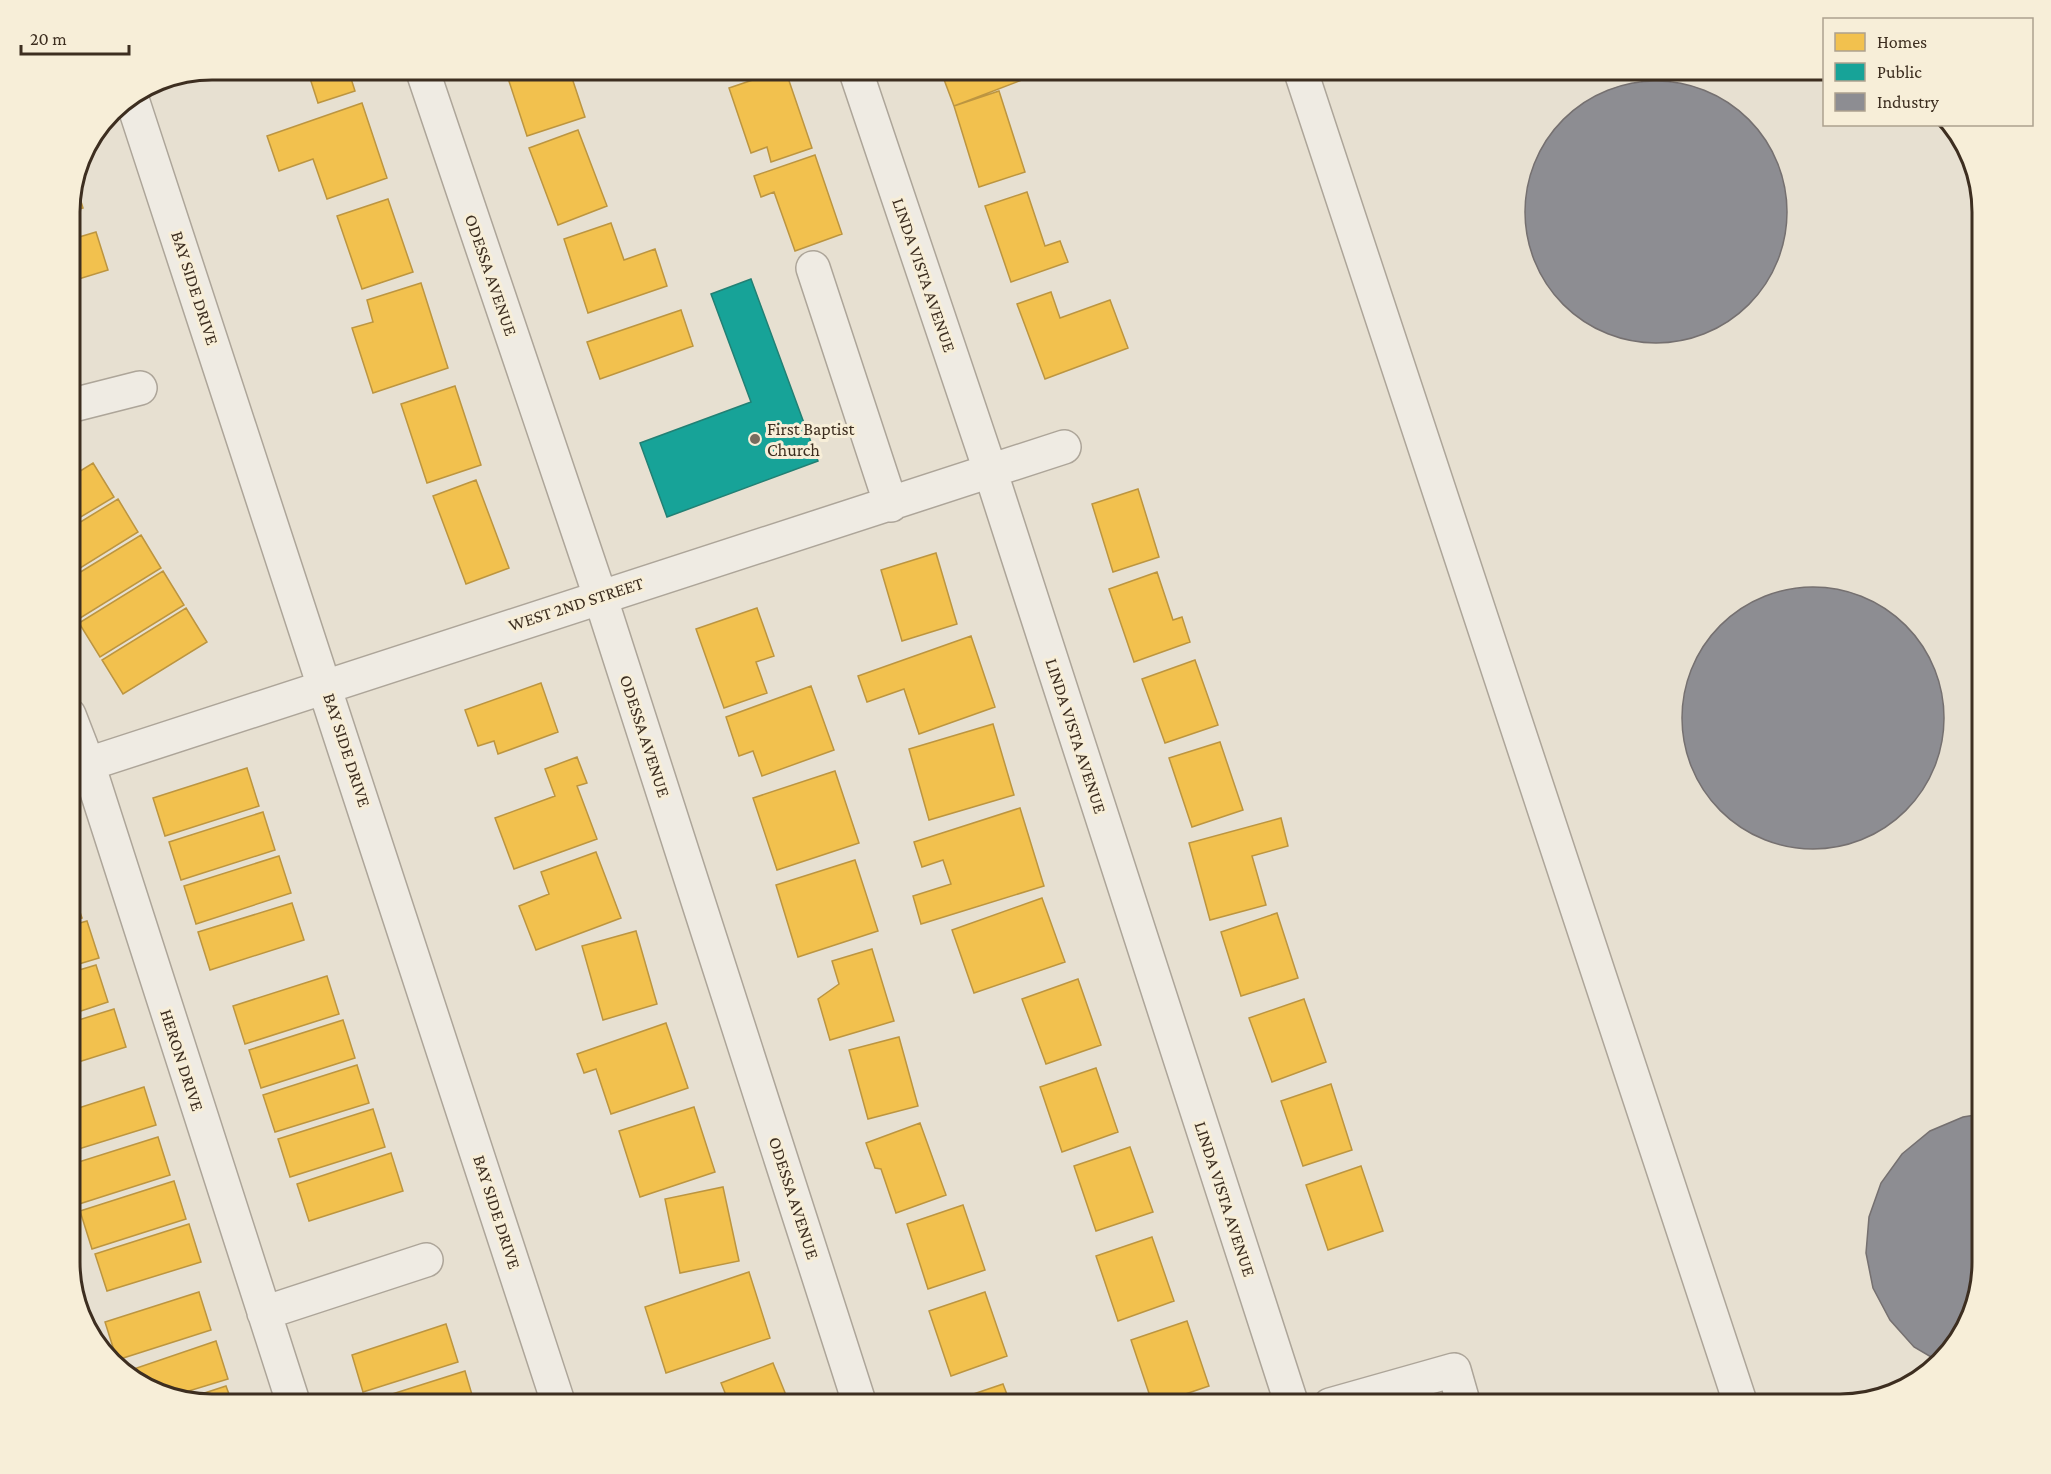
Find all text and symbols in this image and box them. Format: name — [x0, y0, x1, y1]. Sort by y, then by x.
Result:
scale bar — [21, 18, 129, 56]
legend — [1823, 18, 2033, 126]
text: 20 m — [30, 29, 67, 49]
text: Homes — [1877, 32, 1927, 52]
text: Public — [1877, 62, 1922, 82]
text: Industry — [1877, 92, 1940, 112]
street label: LINDA VISTA AVENUE — [888, 195, 960, 355]
street label: ODESSA AVENUE — [461, 211, 521, 339]
street label: BAY SIDE DRIVE — [167, 228, 223, 348]
place label: First Baptist Church — [767, 419, 856, 460]
marker: First Baptist Church — [748, 432, 762, 446]
street label: WEST 2ND STREET — [506, 573, 646, 635]
street label: LINDA VISTA AVENUE — [1041, 656, 1111, 816]
street label: ODESSA AVENUE — [616, 672, 674, 800]
street label: BAY SIDE DRIVE — [319, 690, 375, 810]
street label: HERON DRIVE — [156, 1006, 208, 1114]
street label: LINDA VISTA AVENUE — [1190, 1119, 1260, 1279]
street label: ODESSA AVENUE — [765, 1134, 823, 1262]
street label: BAY SIDE DRIVE — [469, 1152, 525, 1272]

